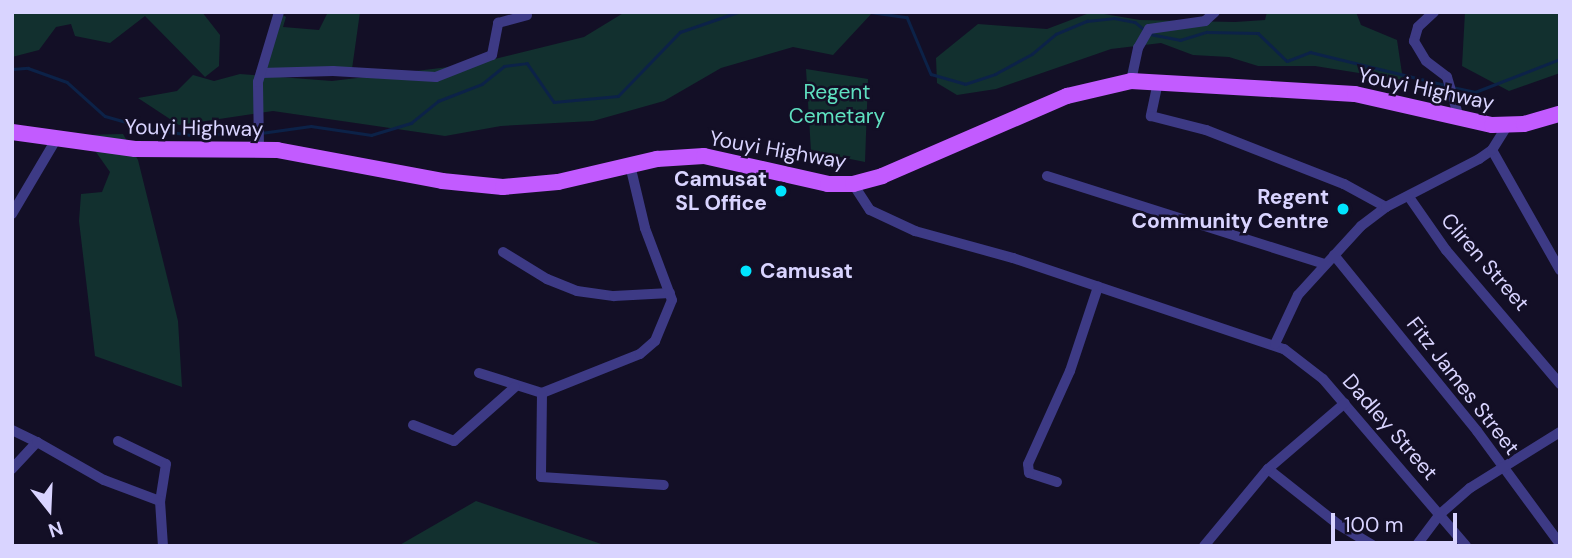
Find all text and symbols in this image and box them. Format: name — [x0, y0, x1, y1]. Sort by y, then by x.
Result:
street label: Youyi Highway — [1356, 62, 1496, 116]
park label: Regent Cemetary — [789, 79, 885, 129]
street label: Youyi Highway — [124, 114, 264, 142]
street label: Youyi Highway — [708, 126, 848, 174]
place label: Camusat SL Office — [674, 166, 767, 216]
marker: Camusat SL Office — [773, 183, 789, 199]
place label: Regent Community Centre — [1132, 184, 1329, 234]
marker: Regent Community Centre — [1335, 201, 1351, 217]
street label: Cliren Street — [1436, 208, 1534, 316]
place label: Camusat — [760, 258, 853, 284]
marker: Camusat — [738, 263, 754, 279]
street label: Fitz James Street — [1401, 312, 1525, 460]
street label: Dadley Street — [1337, 369, 1443, 485]
north arrow — [14, 474, 84, 544]
scale bar — [1334, 498, 1460, 542]
text: 100 m — [1344, 511, 1404, 539]
text: N — [45, 515, 66, 543]

